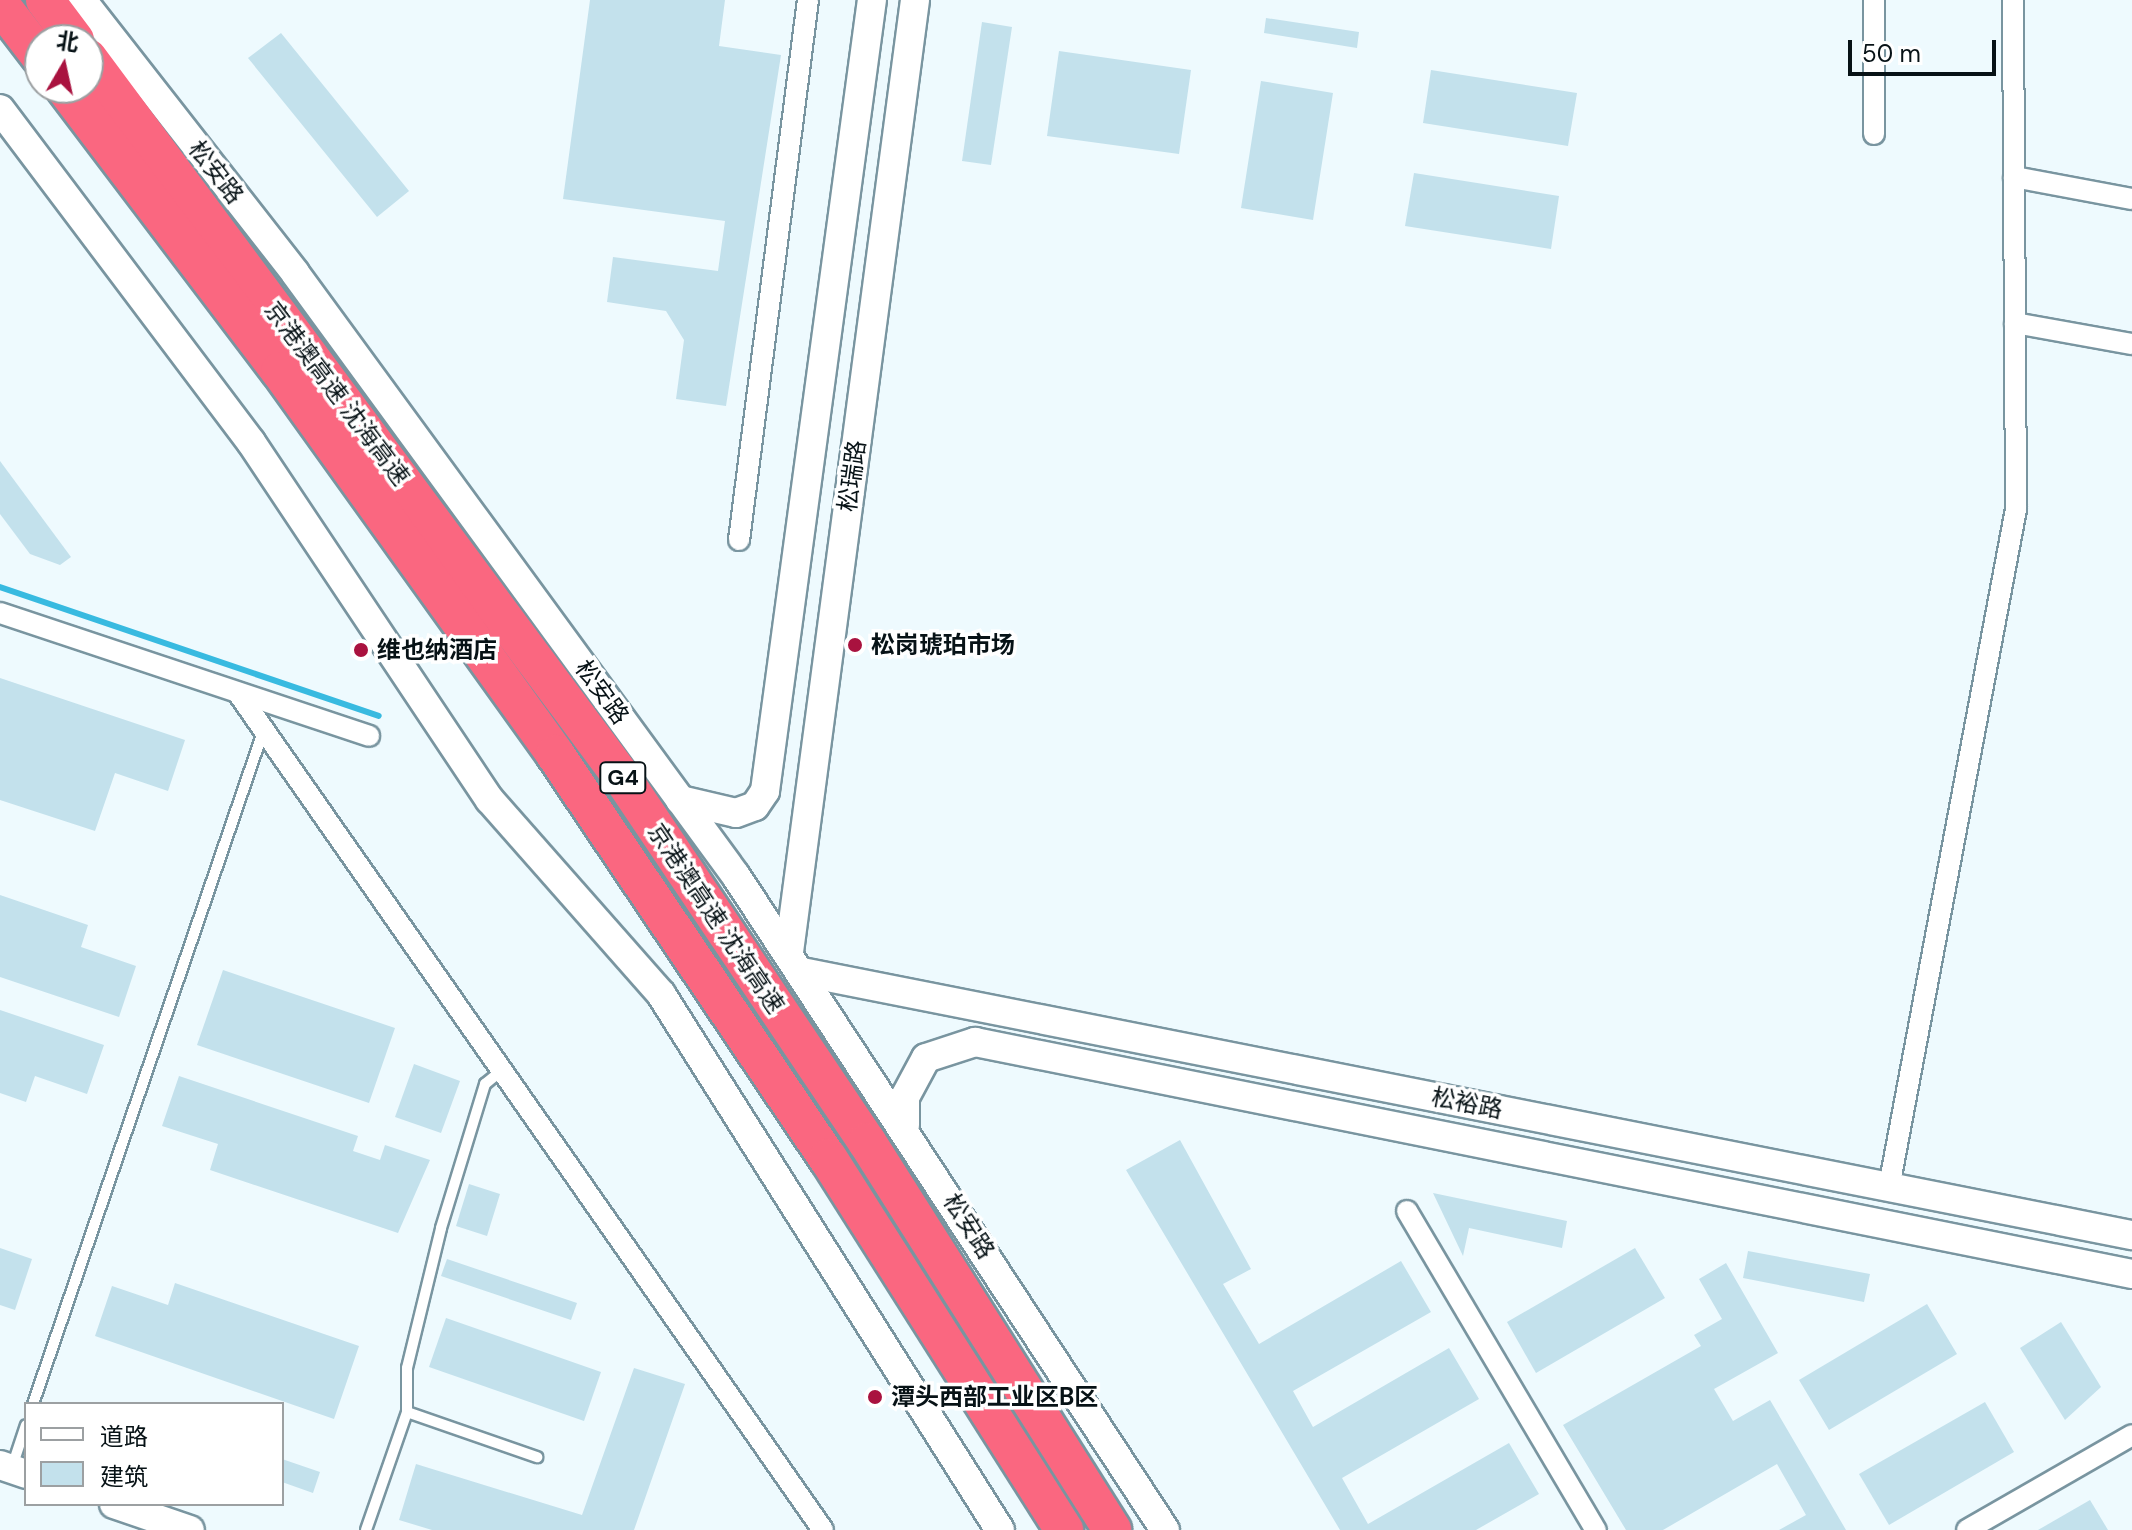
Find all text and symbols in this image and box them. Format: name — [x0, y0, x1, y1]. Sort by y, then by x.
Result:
north arrow — [24, 24, 104, 104]
scale bar — [1852, 24, 2000, 74]
text: 北 — [54, 26, 81, 58]
text: 50 m — [1862, 38, 1921, 69]
street label: 松安路 — [182, 135, 250, 209]
street label: 京港澳高速 沈海高速 — [259, 296, 415, 490]
street label: 松瑞路 — [833, 438, 871, 514]
place label: 松岗琥珀市场 — [871, 631, 1015, 659]
place label: 维也纳酒店 — [377, 636, 497, 664]
marker: 松岗琥珀市场 — [846, 636, 864, 654]
marker: 维也纳酒店 — [352, 641, 370, 659]
street label: 松安路 — [569, 654, 635, 730]
road number: G4 — [599, 760, 647, 796]
street label: 京港澳高速 沈海高速 — [642, 818, 790, 1018]
street label: 松裕路 — [1429, 1082, 1505, 1124]
street label: 松安路 — [937, 1188, 1001, 1264]
place label: 潭头西部工业区B区 — [891, 1383, 1098, 1411]
marker: 潭头西部工业区B区 — [866, 1388, 884, 1406]
legend — [24, 1402, 284, 1506]
text: 道路 — [100, 1421, 148, 1452]
text: 建筑 — [100, 1461, 148, 1492]

